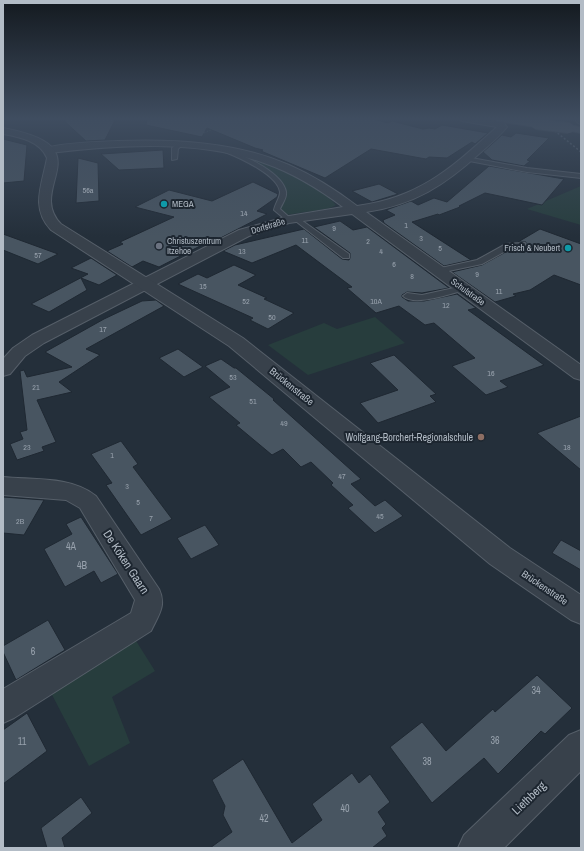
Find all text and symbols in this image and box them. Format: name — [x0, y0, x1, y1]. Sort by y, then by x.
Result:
house number: 56a — [83, 185, 94, 195]
place label: MEGA — [172, 198, 194, 210]
marker: MEGA — [159, 199, 169, 209]
house number: 14 — [240, 208, 248, 218]
street label: Dorfstraße — [250, 215, 286, 237]
house number: 1 — [404, 220, 408, 230]
house number: 9 — [332, 223, 336, 233]
house number: 3 — [419, 233, 423, 243]
place label: Christuszentrum Itzehoe — [167, 235, 221, 257]
house number: 11 — [302, 235, 309, 245]
house number: 2 — [366, 236, 370, 246]
marker: Christuszentrum Itzehoe — [154, 241, 164, 251]
place label: Frisch & Neubert — [504, 242, 560, 254]
house number: 5 — [438, 243, 442, 253]
marker: Frisch & Neubert — [563, 243, 573, 253]
house number: 13 — [238, 246, 246, 256]
house number: 4 — [379, 246, 383, 256]
house number: 57 — [34, 250, 42, 260]
house number: 6 — [392, 259, 396, 269]
house number: 9 — [475, 269, 479, 279]
house number: 8 — [410, 271, 414, 281]
street label: Schulstraße — [449, 276, 487, 308]
house number: 15 — [199, 281, 207, 291]
house number: 11 — [496, 286, 503, 296]
house number: 52 — [242, 296, 250, 306]
house number: 10A — [370, 296, 382, 306]
house number: 12 — [442, 300, 450, 310]
house number: 50 — [268, 312, 276, 322]
house number: 17 — [99, 324, 107, 334]
street label: Brückenstraße — [267, 365, 317, 408]
house number: 16 — [487, 368, 495, 378]
house number: 53 — [229, 372, 237, 382]
house number: 21 — [32, 382, 40, 392]
house number: 51 — [249, 396, 257, 406]
house number: 49 — [280, 418, 288, 428]
place label: Wolfgang-Borchert-Regionalschule — [346, 431, 473, 444]
marker: Wolfgang-Borchert-Regionalschule — [476, 432, 486, 442]
house number: 23 — [23, 442, 31, 452]
house number: 18 — [563, 442, 571, 452]
house number: 1 — [110, 450, 114, 460]
house number: 47 — [338, 471, 346, 481]
house number: 3 — [125, 481, 129, 491]
house number: 5 — [136, 497, 140, 507]
house number: 45 — [376, 511, 384, 521]
house number: 7 — [149, 513, 153, 523]
house number: 2B — [16, 516, 25, 526]
street label: De Köken Gaarn — [99, 527, 153, 597]
house number: 4A — [66, 540, 77, 553]
house number: 4B — [77, 559, 88, 572]
street label: Brückenstraße — [519, 567, 571, 608]
house number: 6 — [31, 645, 36, 658]
house number: 34 — [531, 684, 541, 697]
house number: 36 — [490, 734, 500, 747]
house number: 11 — [18, 735, 27, 748]
house number: 38 — [422, 755, 432, 768]
street label: Liethberg — [508, 777, 550, 818]
house number: 40 — [340, 802, 350, 815]
house number: 42 — [259, 812, 269, 825]

